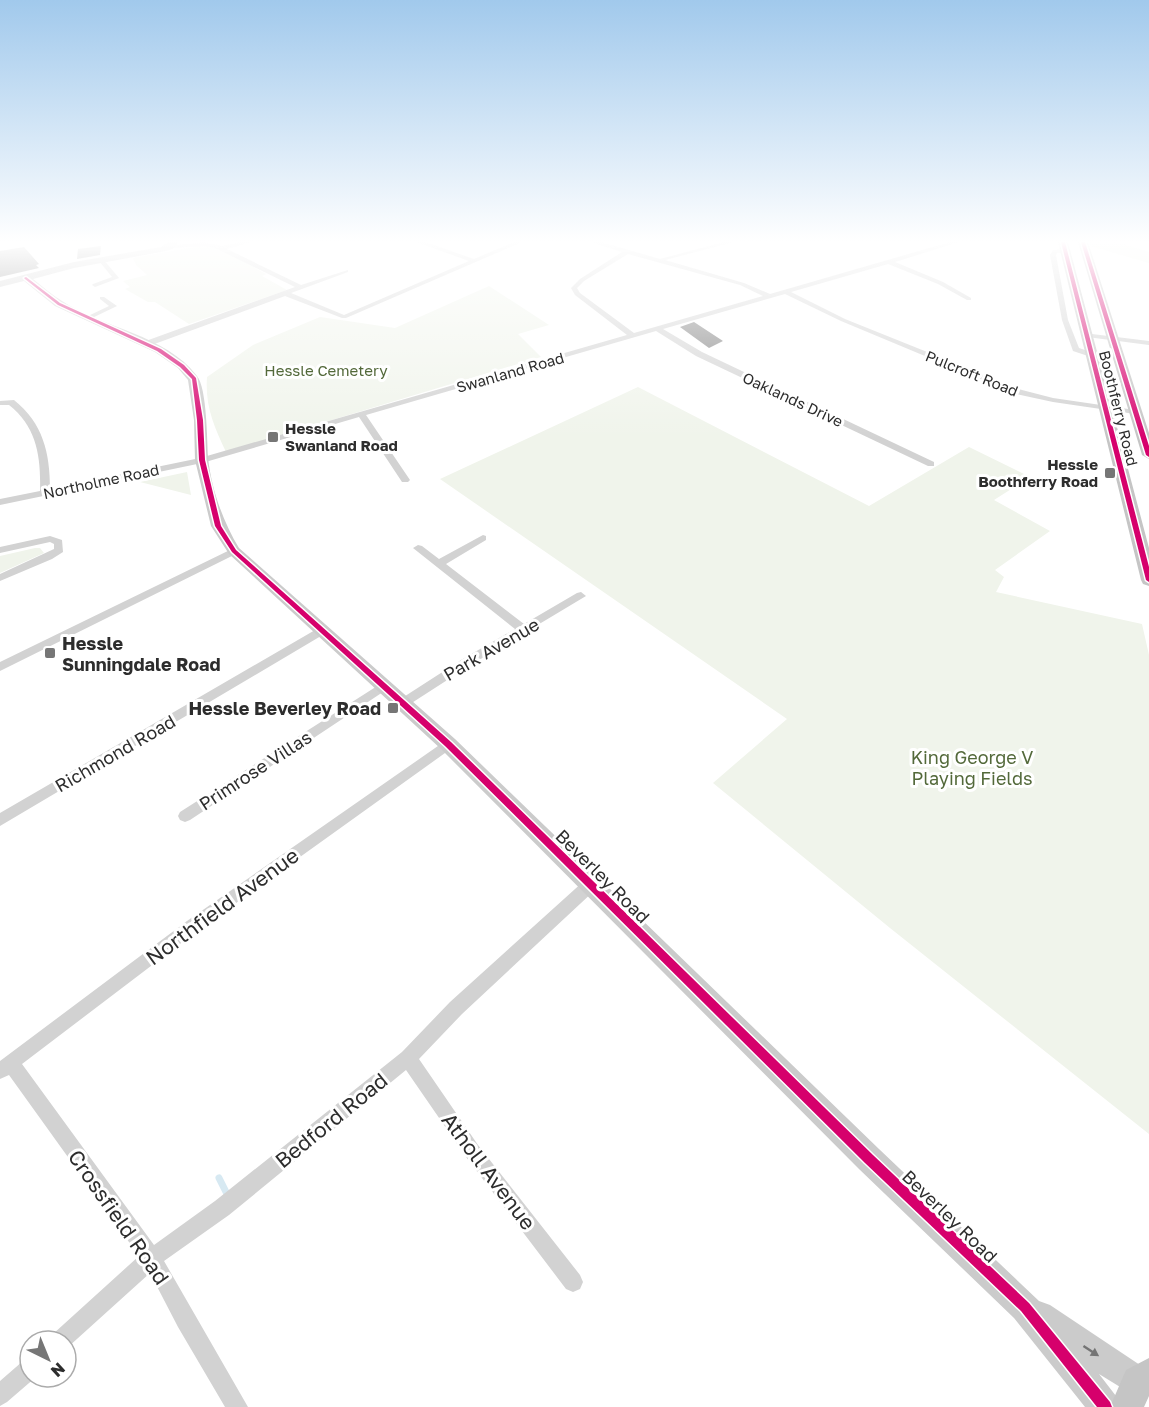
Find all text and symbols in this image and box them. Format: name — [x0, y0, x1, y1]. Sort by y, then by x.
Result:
street label: Pulcroft Road — [923, 346, 1021, 400]
street label: Swanland Road — [454, 348, 566, 396]
street label: Boothferry Road — [1096, 348, 1142, 468]
park label: Hessle Cemetery — [264, 361, 388, 379]
street label: Oaklands Drive — [740, 368, 846, 430]
place label: Hessle Swanland Road — [285, 419, 398, 454]
marker: Hessle Swanland Road — [266, 430, 280, 444]
place label: Hessle Boothferry Road — [978, 455, 1098, 490]
street label: Northolme Road — [41, 460, 161, 502]
marker: Hessle Boothferry Road — [1103, 466, 1117, 480]
street label: Park Avenue — [439, 613, 543, 685]
place label: Hessle Sunningdale Road — [62, 632, 221, 675]
marker: Hessle Sunningdale Road — [43, 646, 57, 660]
place label: Hessle Beverley Road — [188, 697, 381, 719]
marker: Hessle Beverley Road — [386, 701, 400, 715]
street label: Richmond Road — [51, 710, 179, 796]
street label: Primrose Villas — [195, 725, 315, 815]
park label: King George V Playing Fields — [911, 746, 1033, 789]
street label: Beverley Road — [551, 824, 655, 928]
street label: Northfield Avenue — [140, 842, 304, 970]
street label: Bedford Road — [270, 1067, 392, 1173]
street label: Atholl Avenue — [437, 1107, 541, 1235]
street label: Crossfield Road — [63, 1145, 175, 1289]
street label: Beverley Road — [898, 1165, 1002, 1267]
north arrow — [18, 1329, 78, 1389]
one-way arrow — [1083, 1345, 1099, 1356]
text: N — [47, 1359, 70, 1381]

